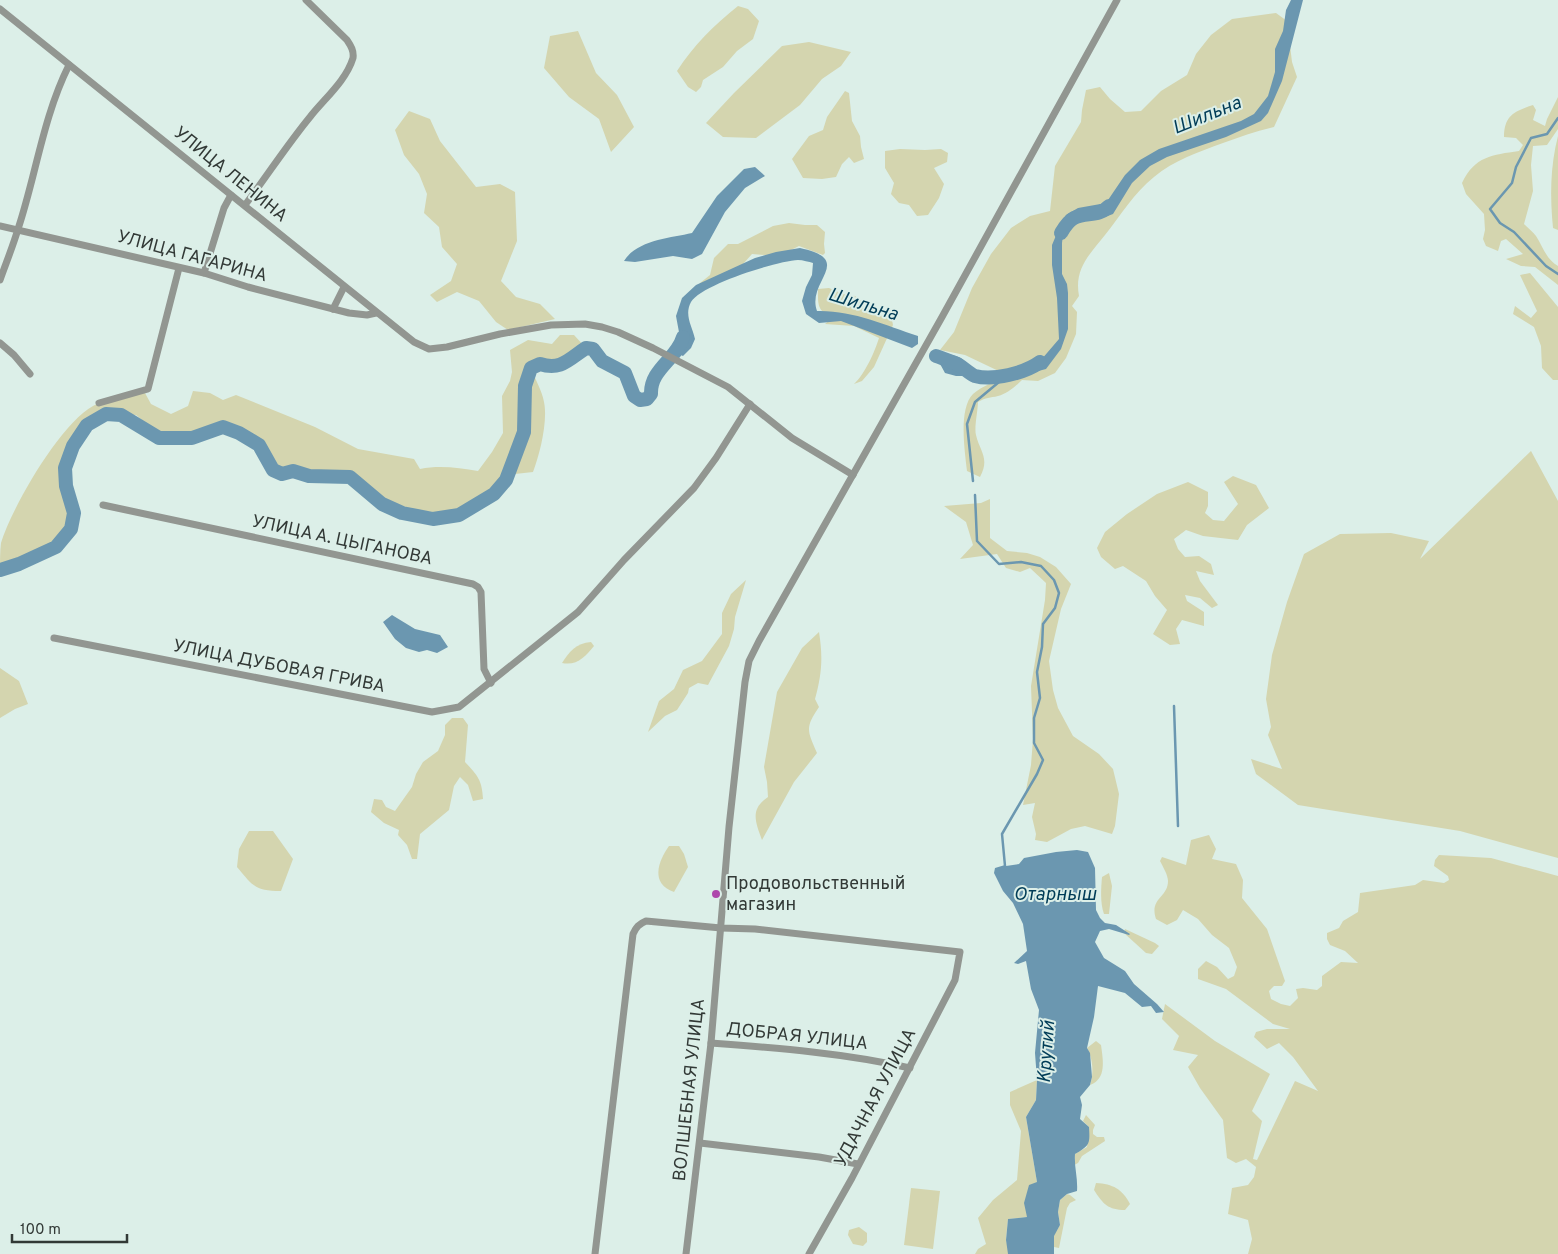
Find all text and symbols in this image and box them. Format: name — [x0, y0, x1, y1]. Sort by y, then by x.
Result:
water label: Шильна — [1169, 91, 1245, 141]
street label: УЛИЦА ЛЕНИНА — [168, 122, 292, 228]
street label: УЛИЦА ГАГАРИНА — [114, 226, 270, 288]
water label: Шильна — [825, 283, 901, 327]
street label: УЛИЦА А. ЦЫГАНОВА — [249, 511, 435, 571]
street label: УЛИЦА ДУБОВАЯ ГРИВА — [171, 635, 387, 699]
place label: Продовольственный магазин — [726, 873, 905, 917]
water label: Отарныш — [1014, 883, 1097, 907]
marker: Продовольственный магазин — [710, 888, 722, 900]
street label: ВОЛШЕБНАЯ УЛИЦА — [669, 997, 711, 1183]
street label: ДОБРАЯ УЛИЦА — [725, 1018, 869, 1056]
water label: Крутий — [1033, 1019, 1061, 1084]
street label: УДАЧНАЯ УЛИЦА — [830, 1025, 922, 1171]
scale bar — [12, 1212, 128, 1244]
text: 100 m — [20, 1221, 61, 1240]

